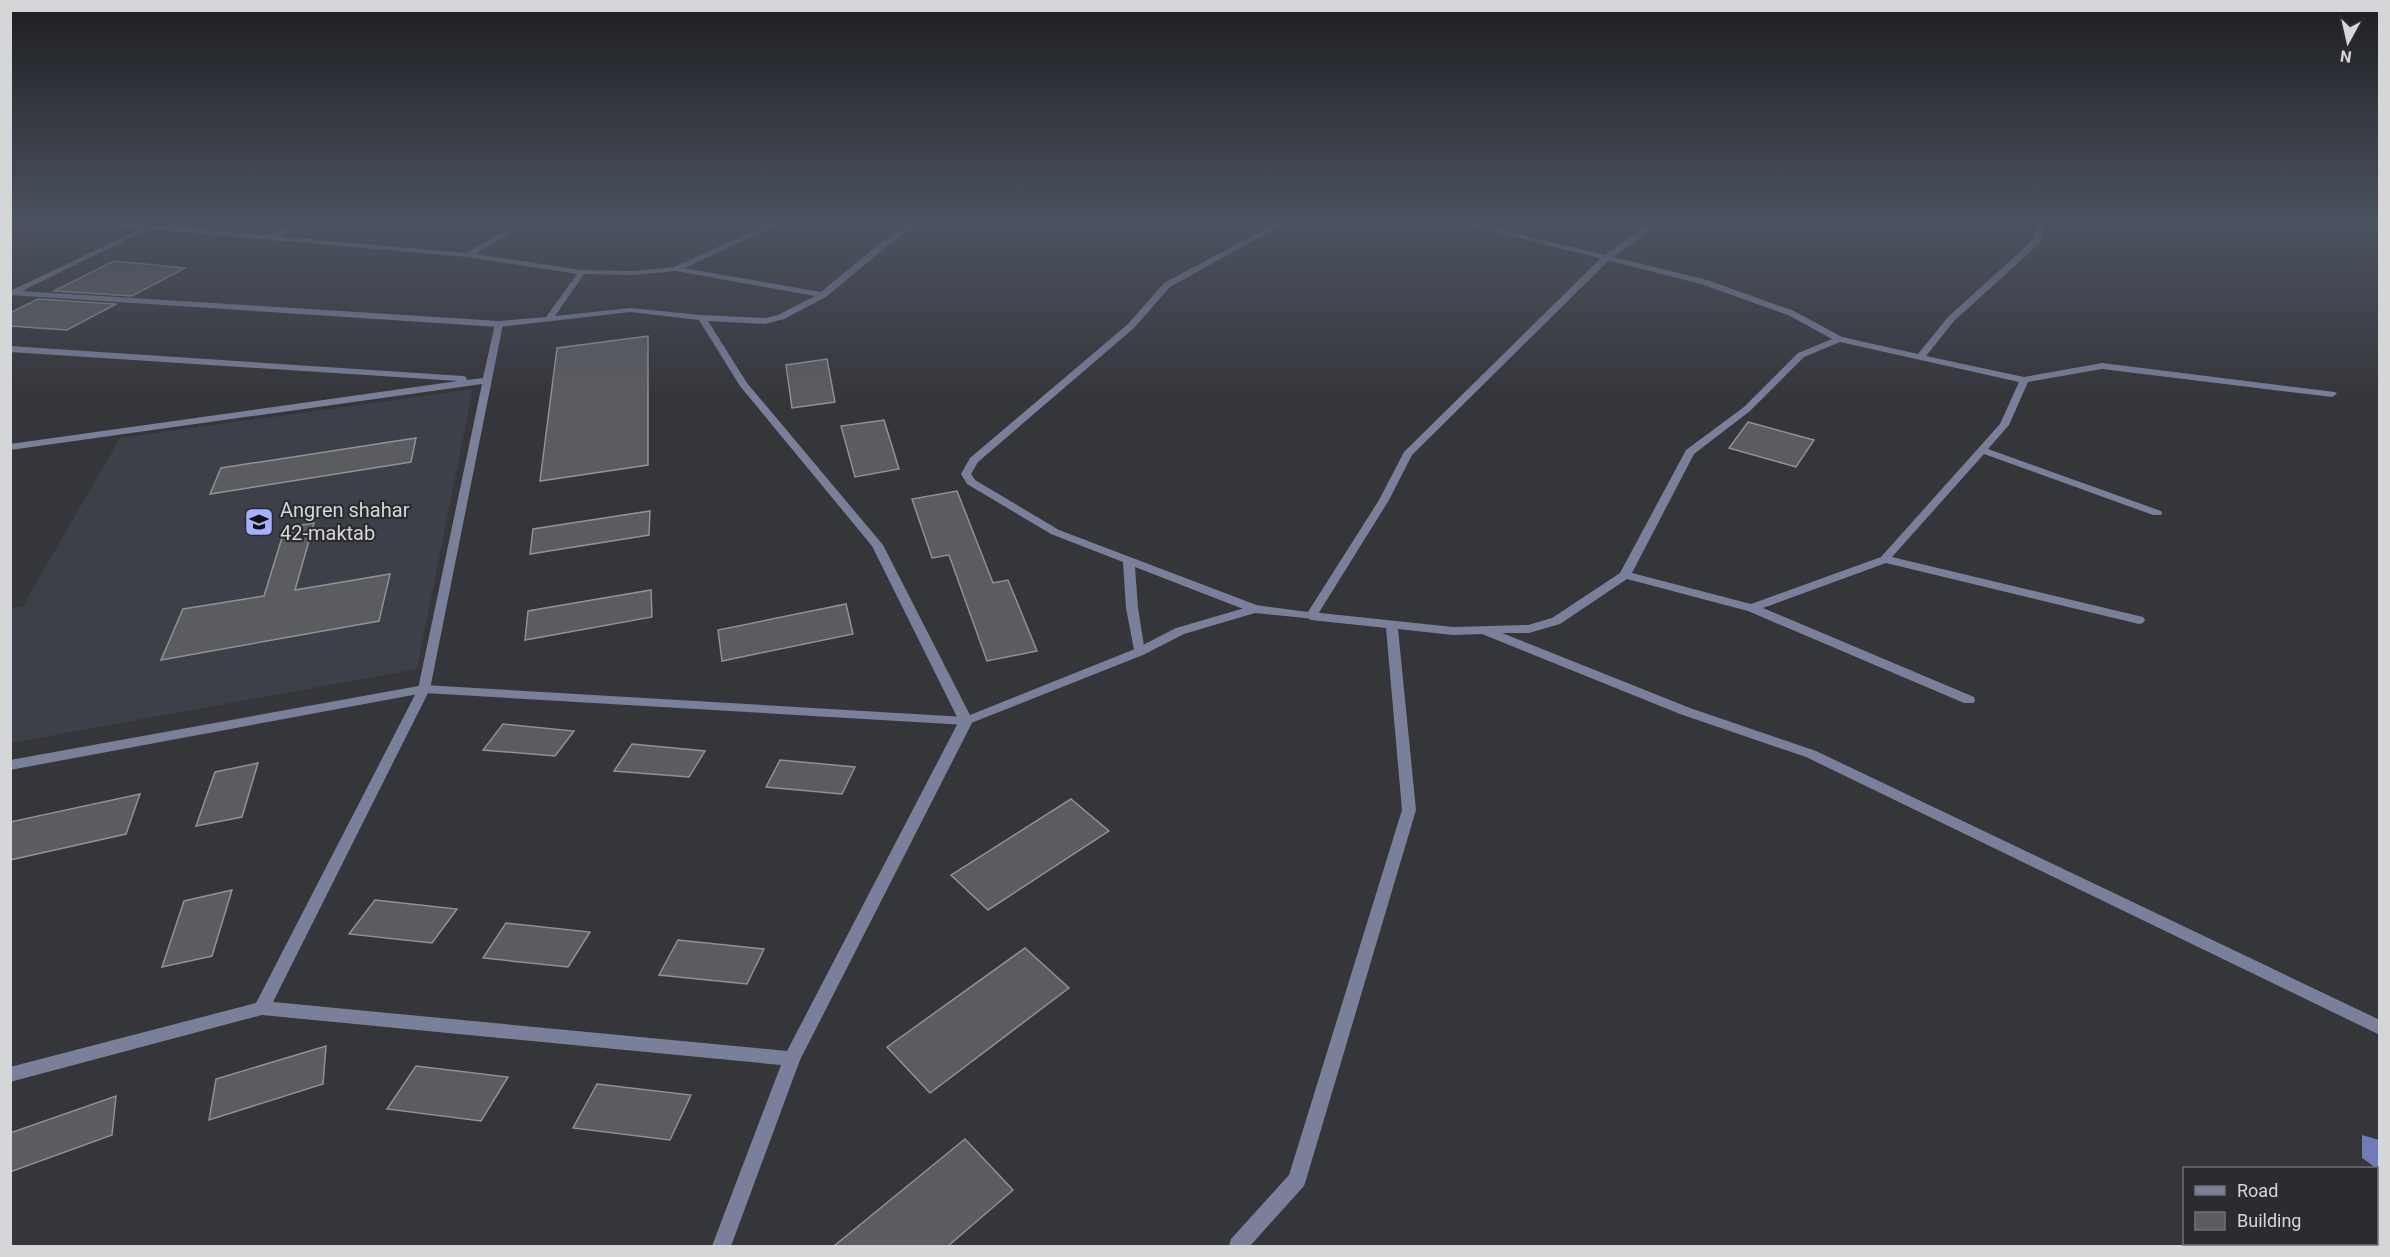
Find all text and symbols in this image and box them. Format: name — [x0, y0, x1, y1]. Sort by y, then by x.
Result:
north arrow — [2318, 12, 2378, 72]
text: N — [2339, 46, 2353, 67]
place label: Angren shahar 42-maktab — [280, 498, 410, 545]
school or university icon: Angren shahar 42-maktab — [243, 506, 275, 538]
legend — [2183, 1167, 2378, 1245]
text: Road — [2237, 1180, 2278, 1201]
text: Building — [2237, 1210, 2301, 1231]

